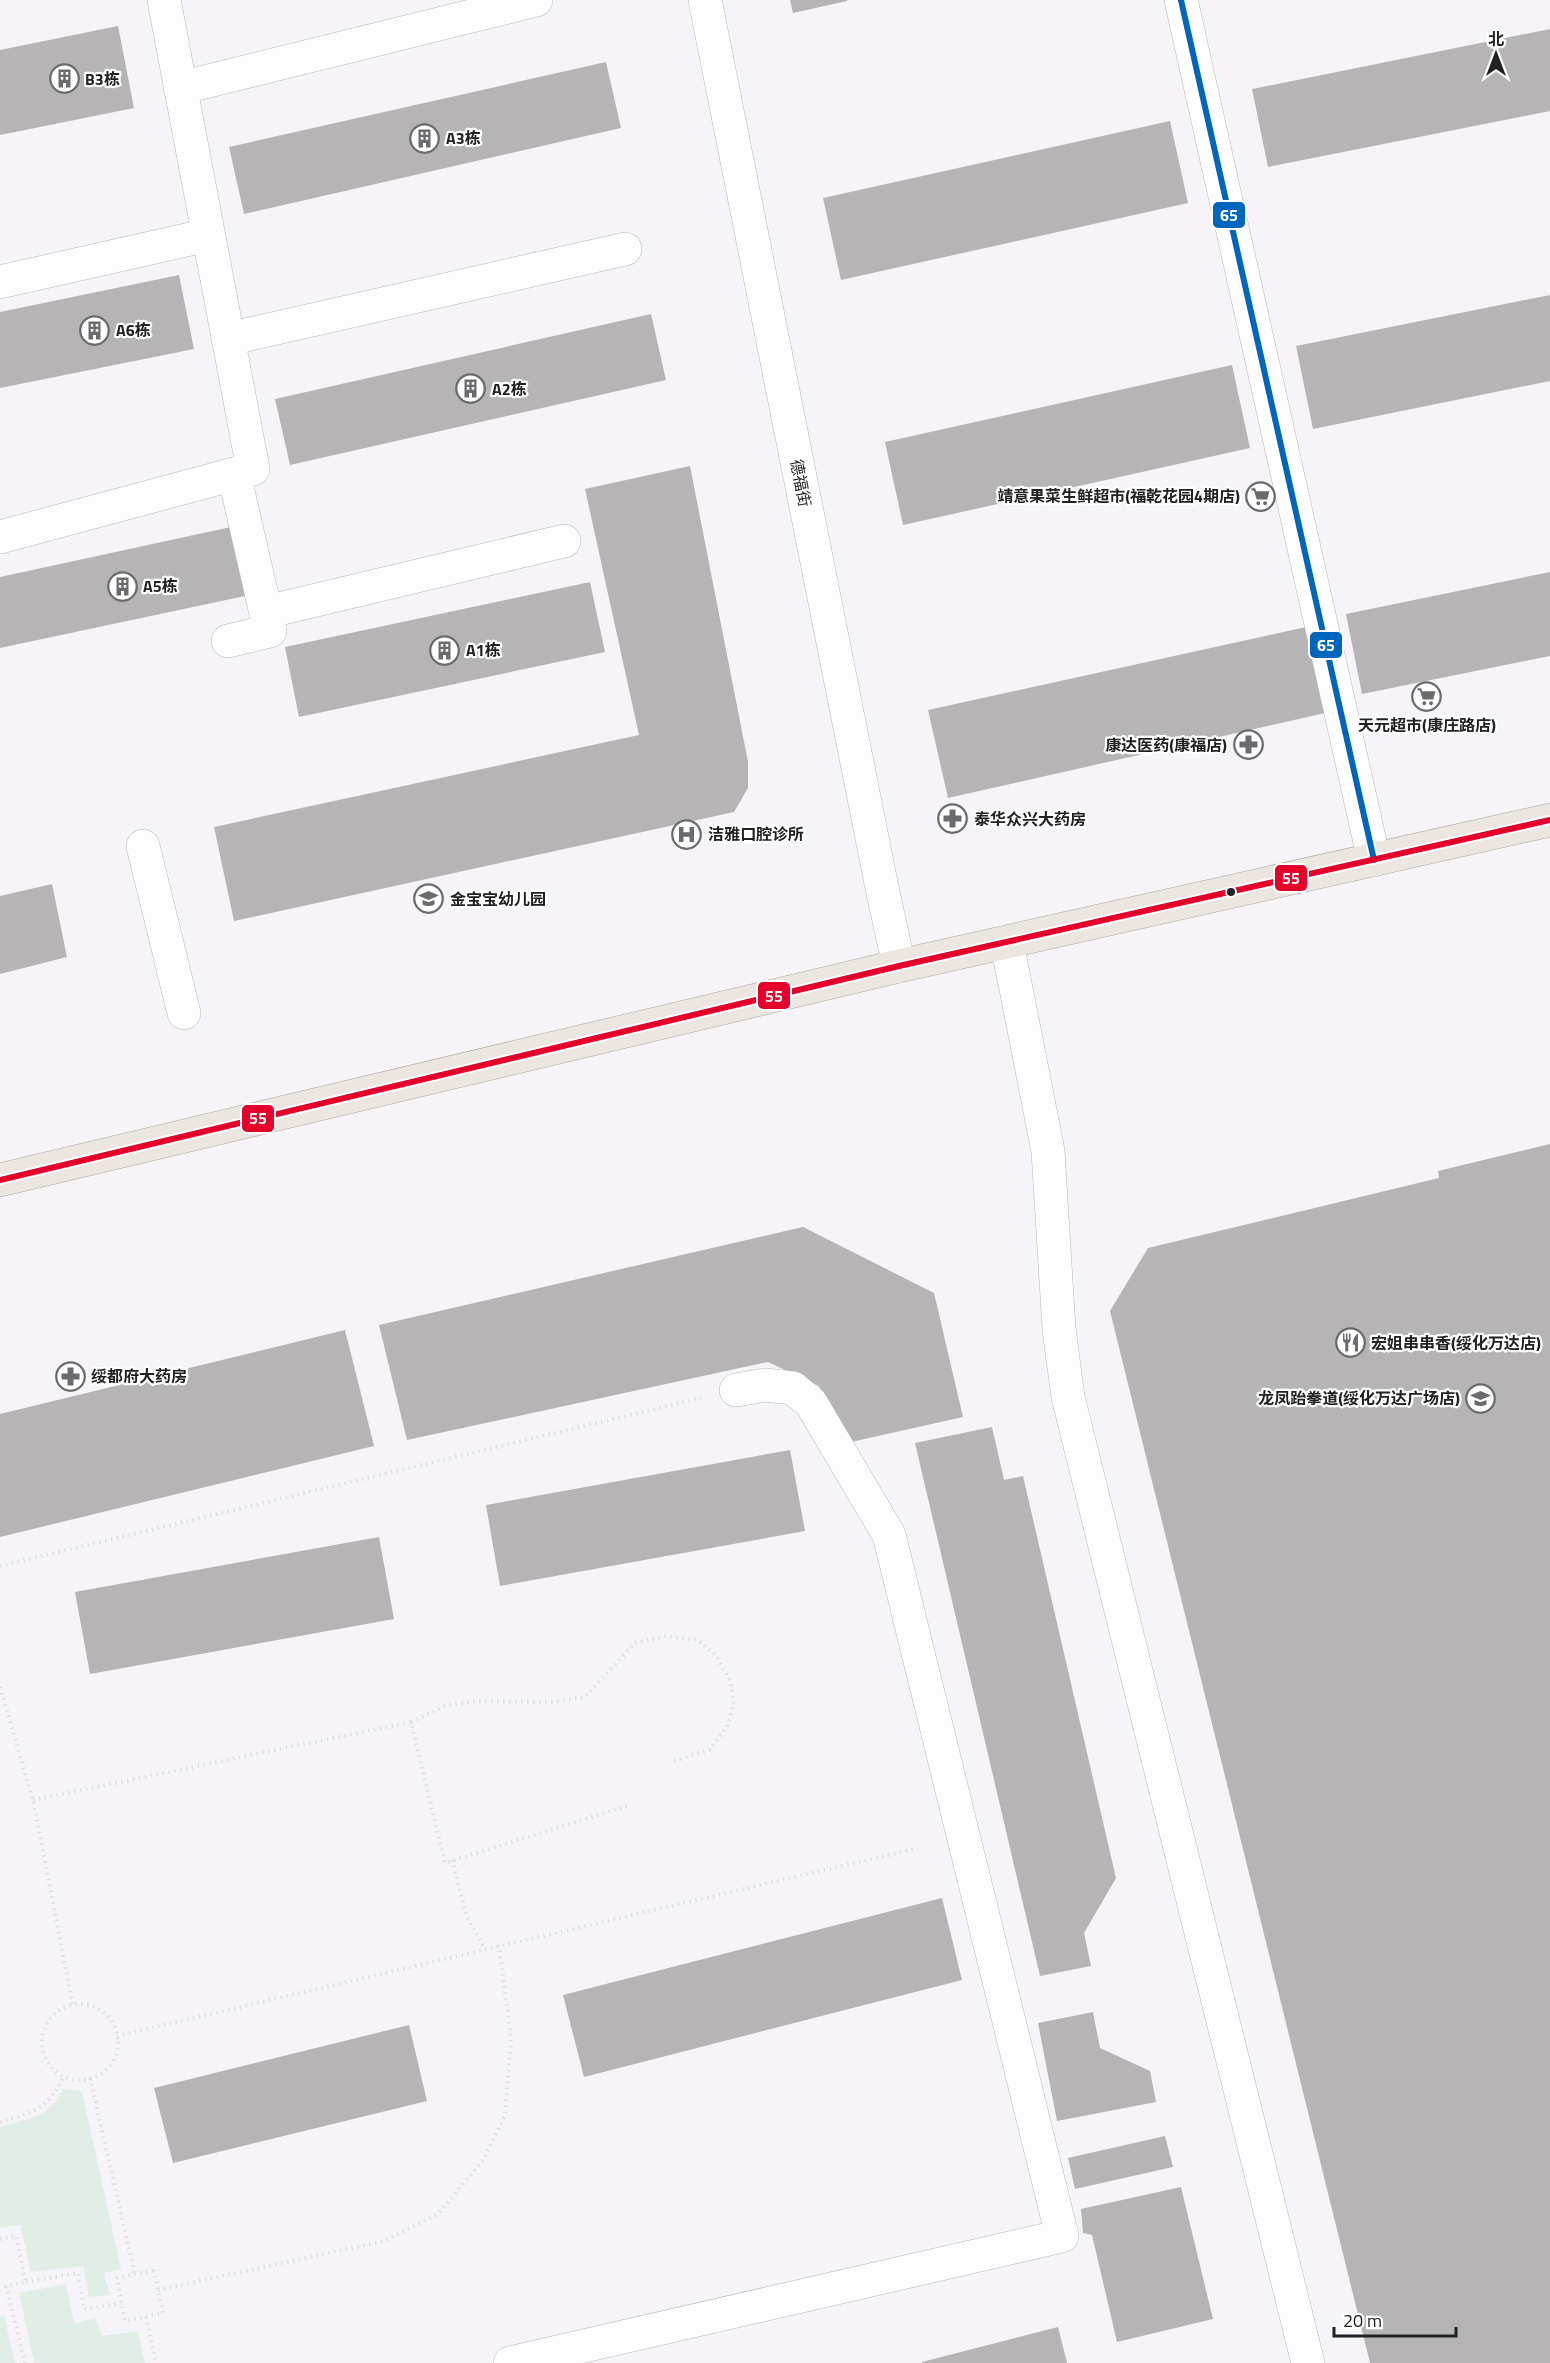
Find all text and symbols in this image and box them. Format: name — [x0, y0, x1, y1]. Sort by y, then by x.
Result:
north arrow — [1466, 24, 1526, 84]
text: 北 — [1488, 27, 1504, 51]
building icon: B3栋 — [48, 63, 80, 95]
place label: B3栋 — [85, 67, 120, 91]
building icon: A3栋 — [409, 122, 441, 154]
place label: A3栋 — [446, 126, 481, 150]
line badge: 65 — [1212, 201, 1246, 229]
text: 65 — [1220, 203, 1238, 227]
building icon: A6栋 — [79, 314, 111, 346]
place label: A6栋 — [116, 318, 151, 342]
building icon: A2栋 — [455, 373, 487, 405]
place label: A2栋 — [492, 377, 527, 401]
street label: 德福街 — [785, 457, 817, 509]
supermarket icon: 靖意果菜生鲜超市(福乾花园4期店) — [1245, 480, 1277, 512]
place label: 靖意果菜生鲜超市(福乾花园4期店) — [997, 484, 1240, 508]
building icon: A5栋 — [106, 570, 138, 602]
place label: A5栋 — [143, 574, 178, 598]
line badge: 65 — [1309, 631, 1343, 659]
text: 65 — [1317, 633, 1335, 657]
building icon: A1栋 — [429, 634, 461, 666]
place label: A1栋 — [466, 638, 501, 662]
supermarket icon: 天元超市(康庄路店) — [1411, 681, 1443, 713]
place label: 天元超市(康庄路店) — [1358, 713, 1496, 737]
pharmacy icon: 康达医药(康福店) — [1232, 729, 1264, 761]
place label: 康达医药(康福店) — [1105, 733, 1227, 757]
pharmacy icon: 泰华众兴大药房 — [937, 803, 969, 835]
place label: 泰华众兴大药房 — [974, 807, 1086, 831]
hospital icon: 洁雅口腔诊所 — [671, 818, 703, 850]
place label: 洁雅口腔诊所 — [708, 822, 804, 846]
line badge: 55 — [1274, 864, 1308, 892]
text: 55 — [1282, 866, 1300, 890]
school or university icon: 金宝宝幼儿园 — [413, 883, 445, 915]
unlabelled marker — [1225, 886, 1237, 898]
place label: 金宝宝幼儿园 — [450, 887, 546, 911]
line badge: 55 — [757, 981, 791, 1010]
text: 55 — [765, 984, 783, 1008]
line badge: 55 — [241, 1104, 275, 1133]
text: 55 — [249, 1106, 267, 1130]
restaurant icon: 宏姐串串香(绥化万达店) — [1334, 1327, 1366, 1359]
place label: 宏姐串串香(绥化万达店) — [1371, 1331, 1541, 1355]
pharmacy icon: 绥都府大药房 — [54, 1360, 86, 1392]
place label: 绥都府大药房 — [91, 1364, 187, 1388]
school or university icon: 龙凤跆拳道(绥化万达广场店) — [1465, 1382, 1497, 1414]
place label: 龙凤跆拳道(绥化万达广场店) — [1258, 1386, 1460, 1410]
scale bar — [1334, 2300, 1456, 2338]
text: 20 m — [1343, 2307, 1382, 2334]

